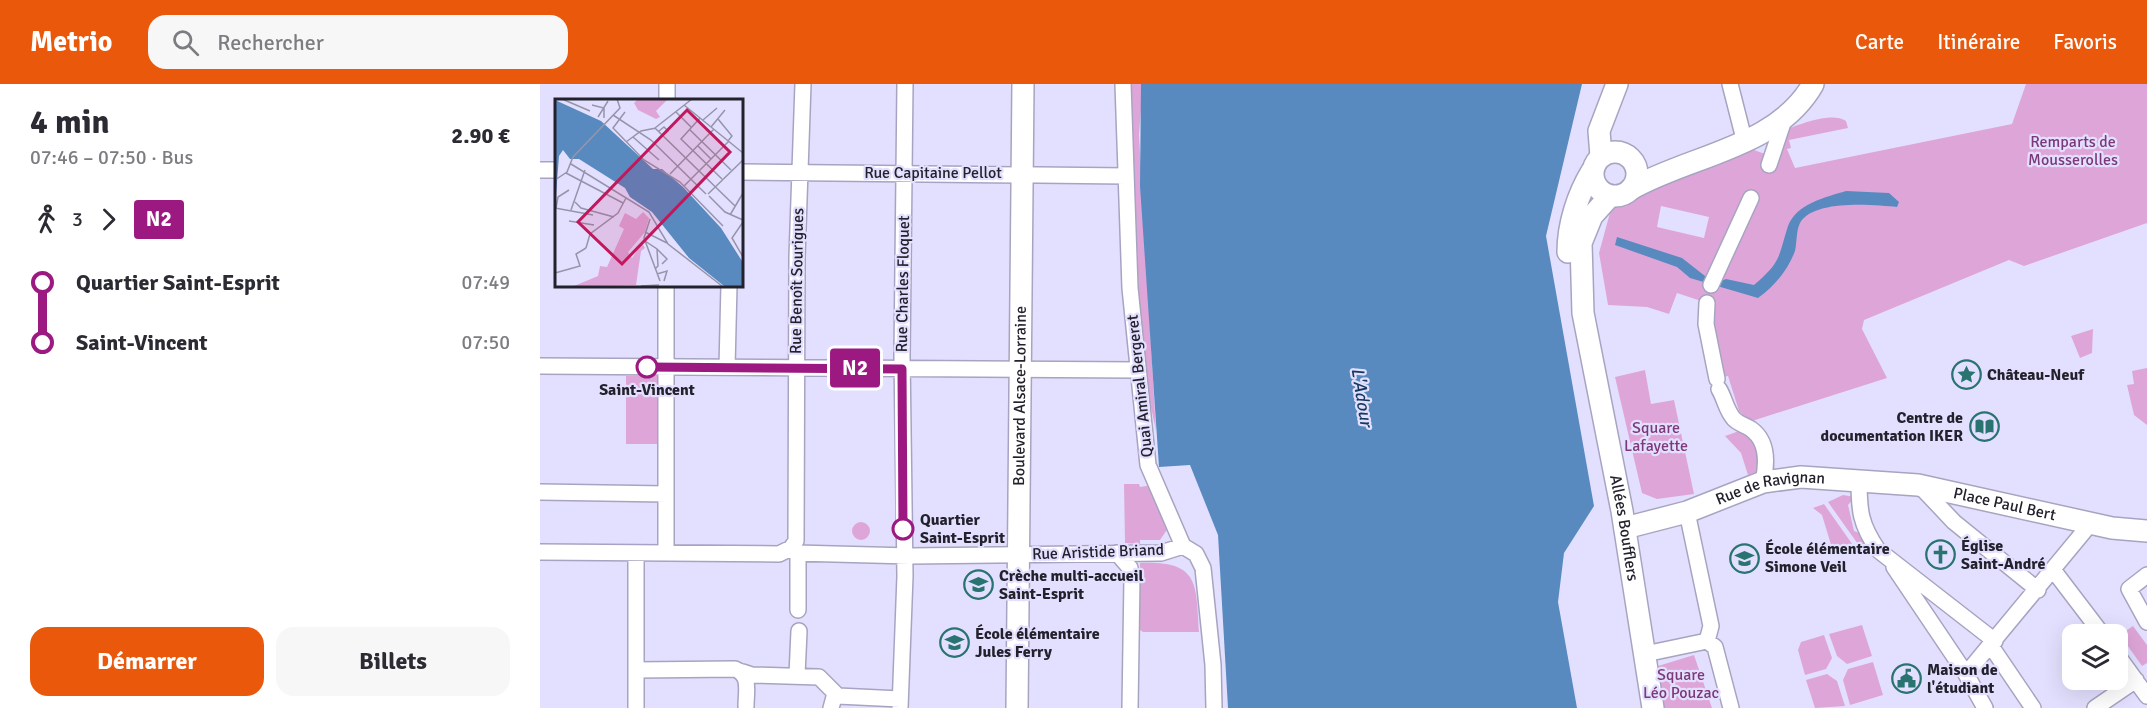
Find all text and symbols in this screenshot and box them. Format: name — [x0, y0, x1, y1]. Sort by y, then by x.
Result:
search box — [148, 15, 568, 69]
text: Metrio — [30, 25, 112, 59]
icon: search — [169, 26, 202, 59]
text: Rechercher — [217, 29, 324, 56]
text: Carte — [1855, 29, 1904, 55]
text: Itinéraire — [1937, 29, 2020, 55]
text: Favoris — [2053, 29, 2117, 55]
inset map — [555, 99, 742, 286]
text: 4 min — [30, 102, 110, 143]
text: 2.90 € — [451, 122, 510, 149]
park label: Remparts de Mousserolles — [2028, 132, 2118, 170]
text: 07:46 – 07:50 · Bus — [30, 145, 193, 170]
street label: Rue Capitaine Pellot — [864, 163, 1002, 183]
icon: walk — [30, 203, 63, 236]
icon: forward — [92, 203, 125, 236]
text: N2 — [146, 206, 172, 232]
text: 3 — [72, 207, 83, 232]
street label: Rue Benoît Sourigues — [786, 208, 808, 354]
street label: Rue Charles Floquet — [892, 215, 914, 353]
text: Quartier Saint-Esprit — [76, 269, 280, 296]
text: 07:49 — [461, 270, 510, 295]
street label: Boulevard Alsace-Lorraine — [1009, 306, 1031, 486]
street label: Quai Amiral Bergeret — [1123, 313, 1157, 458]
text: Saint-Vincent — [76, 329, 207, 356]
text: 07:50 — [461, 330, 510, 355]
line badge: N2 — [828, 348, 882, 388]
text: N2 — [842, 355, 868, 381]
marker: Saint-Vincent — [636, 356, 658, 378]
place icon: Château-Neuf — [1950, 359, 1982, 391]
place label: Château-Neuf — [1987, 365, 2085, 385]
water label: L'Adour — [1347, 366, 1378, 430]
place label: Saint-Vincent — [599, 380, 695, 400]
place label: Centre de documentation IKER — [1821, 408, 1963, 446]
library icon: Centre de documentation IKER — [1968, 411, 2000, 443]
park label: Square Lafayette — [1624, 418, 1688, 456]
street label: Rue de Ravignan — [1713, 467, 1826, 510]
street label: Allées Boufflers — [1605, 473, 1643, 583]
street label: Place Paul Bert — [1951, 483, 2058, 525]
place label: Quartier Saint-Esprit — [920, 510, 1005, 548]
marker: Quartier Saint-Esprit — [892, 518, 914, 540]
place label: Église Saint-André — [1961, 536, 2045, 574]
place label: École élémentaire Simone Veil — [1765, 539, 1890, 577]
church icon: Église Saint-André — [1924, 539, 1956, 571]
street label: Rue Aristide Briand — [1032, 540, 1164, 564]
school or university icon: École élémentaire Simone Veil — [1728, 542, 1760, 574]
place label: Crèche multi-accueil Saint-Esprit — [999, 566, 1144, 604]
school or university icon: Crèche multi-accueil Saint-Esprit — [962, 569, 994, 601]
place label: École élémentaire Jules Ferry — [975, 624, 1100, 662]
map controls — [2062, 624, 2128, 690]
button: layers — [2062, 624, 2128, 690]
button: Démarrer — [30, 627, 264, 696]
button: Billets — [276, 627, 510, 696]
school or university icon: École élémentaire Jules Ferry — [938, 627, 970, 659]
place label: Maison de l'étudiant — [1927, 660, 1998, 698]
public building icon: Maison de l'étudiant — [1890, 663, 1922, 695]
park label: Square Léo Pouzac — [1643, 665, 1719, 703]

